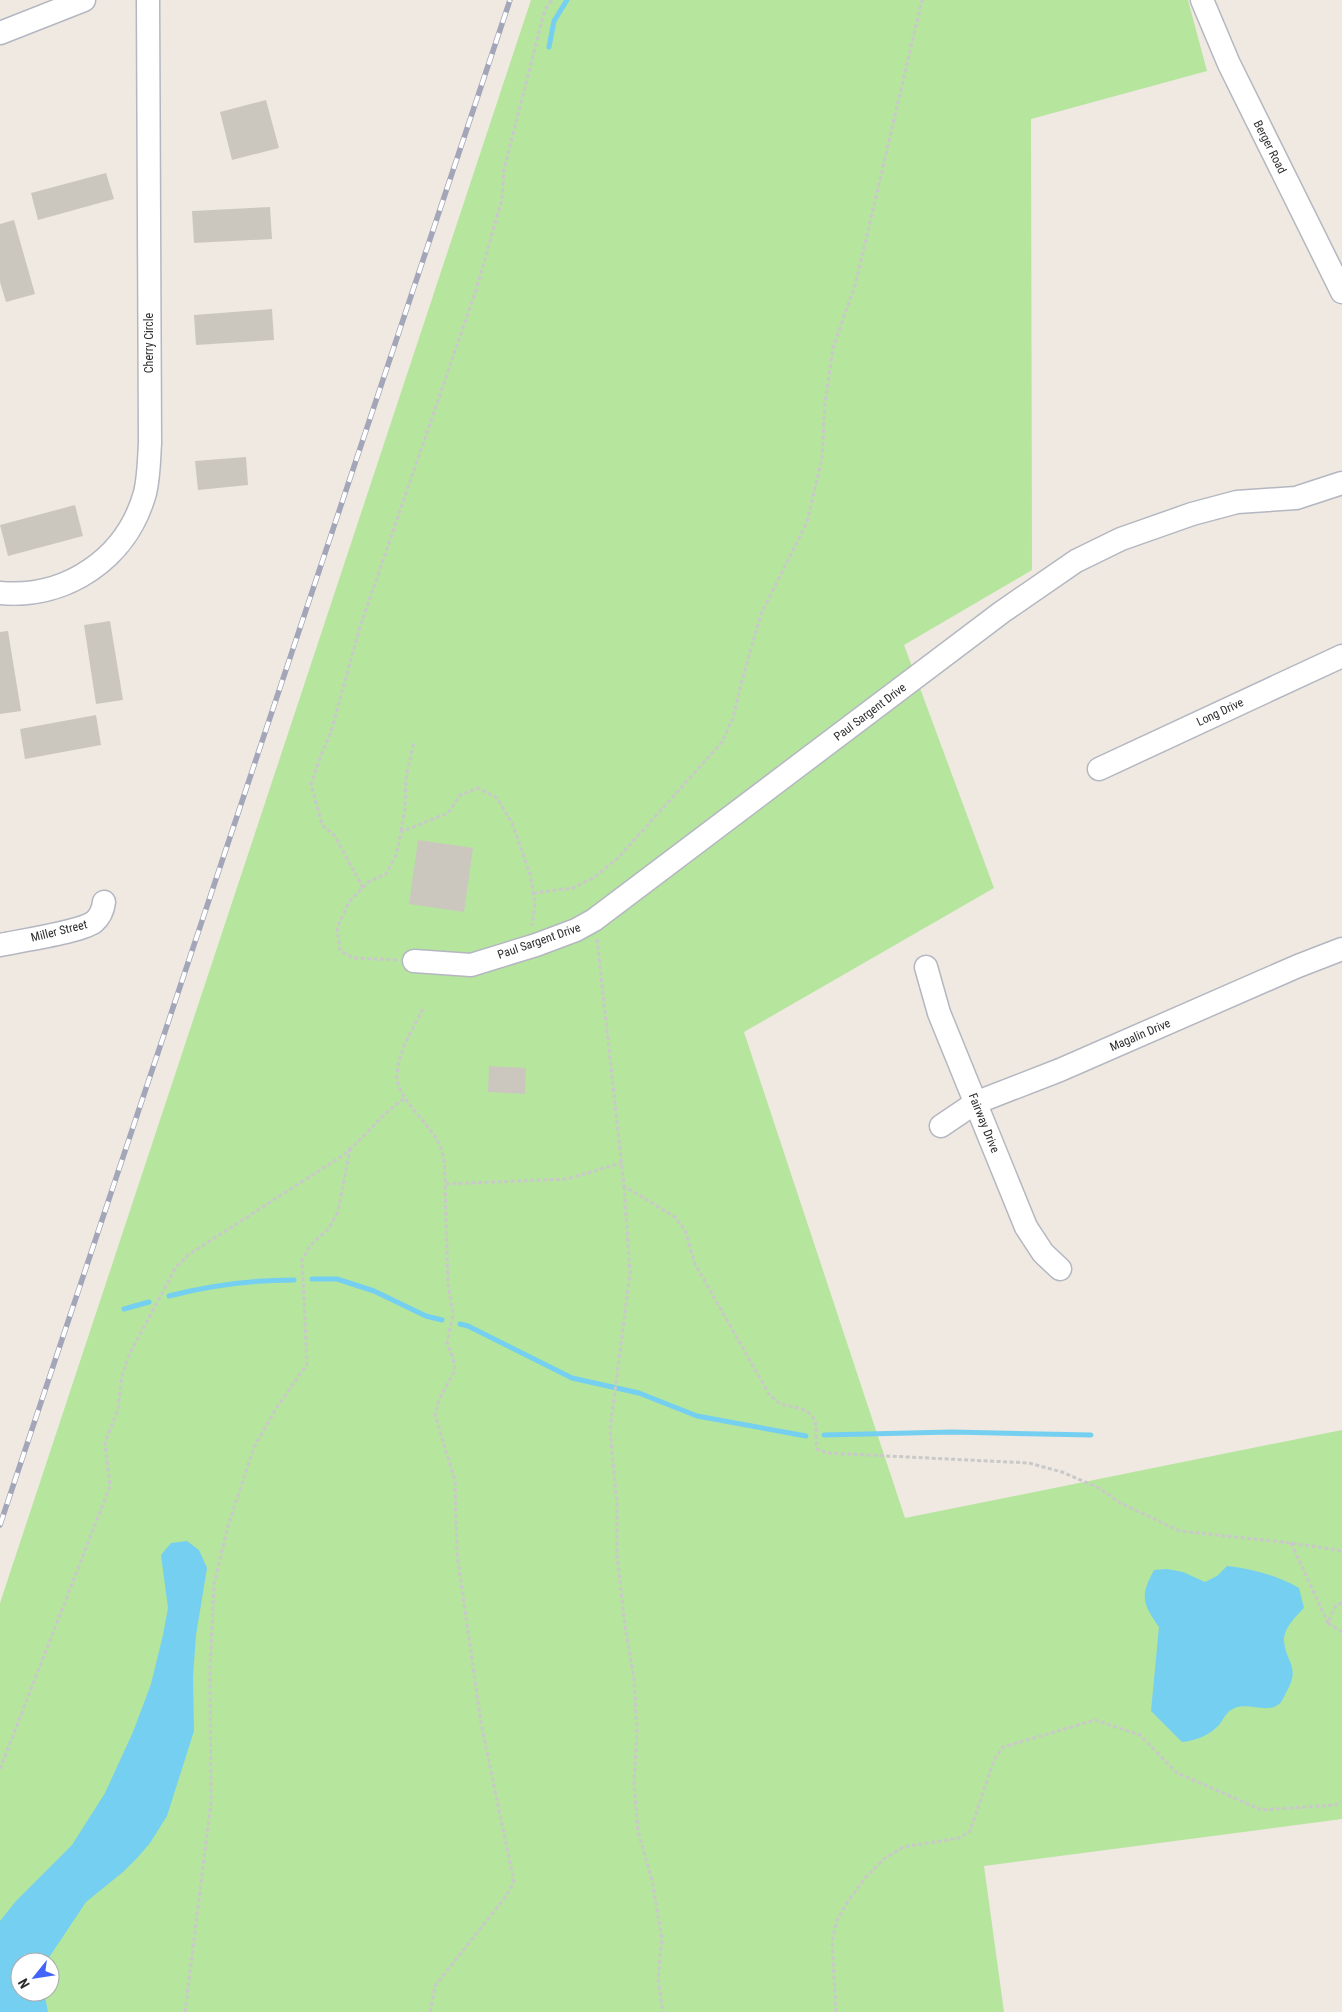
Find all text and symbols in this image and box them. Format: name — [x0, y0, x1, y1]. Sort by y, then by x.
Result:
street label: Berger Road — [1251, 118, 1289, 176]
street label: Cherry Circle — [142, 312, 156, 373]
street label: Paul Sargent Drive — [831, 680, 909, 744]
street label: Long Drive — [1194, 695, 1246, 729]
street label: Miller Street — [29, 917, 89, 945]
street label: Paul Sargent Drive — [496, 920, 583, 962]
street label: Magalin Drive — [1108, 1016, 1173, 1054]
street label: Fairway Drive — [966, 1091, 1002, 1155]
north arrow — [10, 1952, 60, 2002]
text: N — [15, 1976, 33, 1991]

